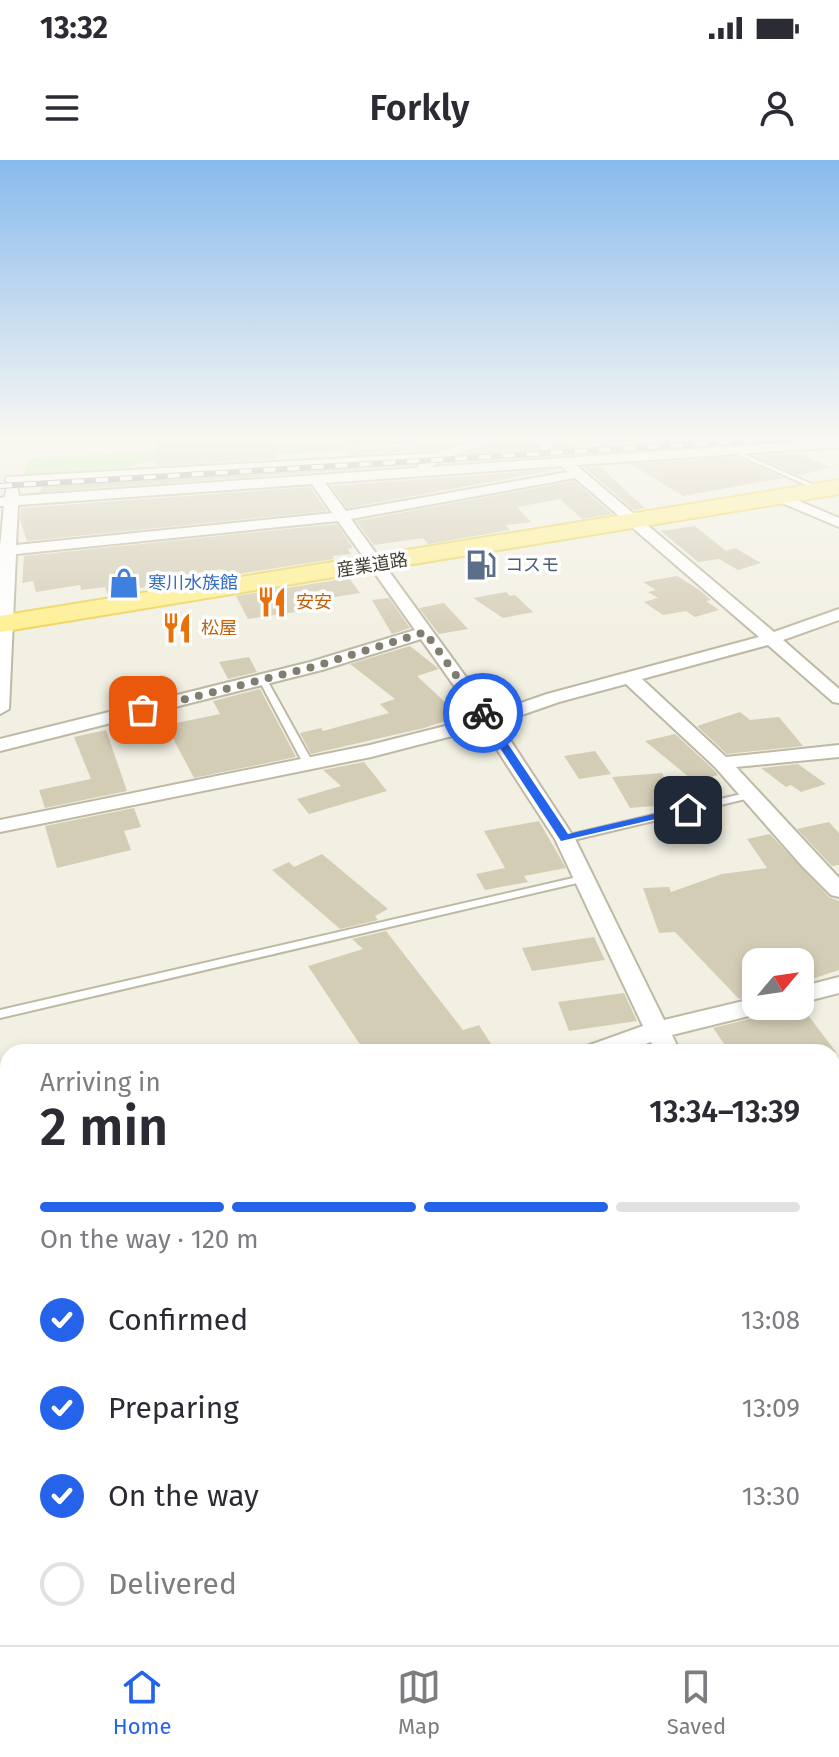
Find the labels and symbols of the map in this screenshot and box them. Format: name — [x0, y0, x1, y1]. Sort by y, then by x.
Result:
fuel station icon: コスモ — [464, 548, 498, 582]
street label: 産業道路 — [335, 549, 409, 581]
place label: コスモ — [505, 554, 559, 576]
shop icon: 寒川水族館 — [107, 566, 141, 600]
place label: 寒川水族館 — [148, 572, 238, 594]
restaurant icon: 安安 — [255, 585, 289, 619]
place label: 安安 — [296, 591, 332, 613]
restaurant icon: 松屋 — [160, 611, 194, 645]
place label: 松屋 — [201, 617, 237, 639]
courier — [443, 673, 523, 753]
pin — [109, 676, 177, 744]
pin — [654, 776, 722, 844]
north arrow — [742, 948, 814, 1020]

